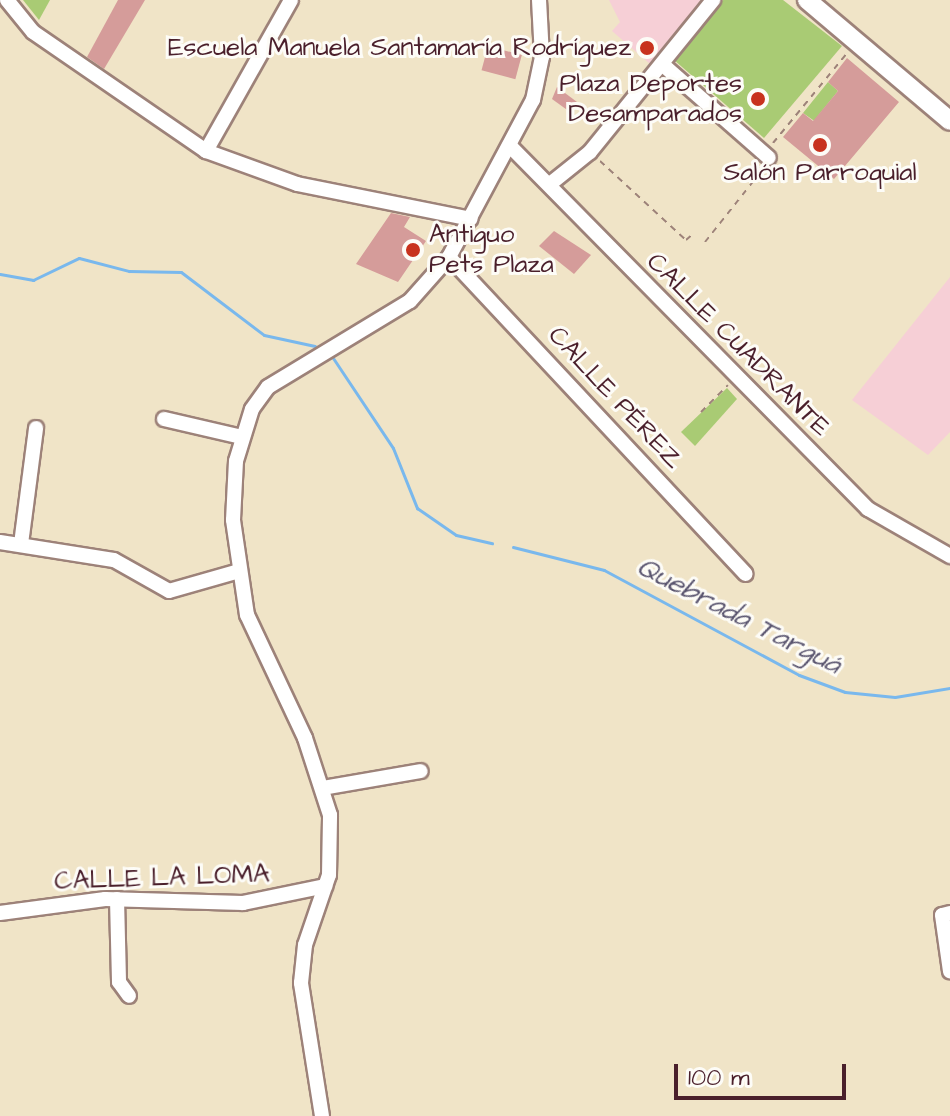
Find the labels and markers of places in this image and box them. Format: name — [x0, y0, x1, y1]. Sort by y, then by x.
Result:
place label: Escuela Manuela Santamaría Rodríguez — [168, 32, 631, 64]
marker: Escuela Manuela Santamaría Rodríguez — [638, 39, 656, 57]
place label: Plaza Deportes Desamparados — [560, 68, 742, 130]
marker: Plaza Deportes Desamparados — [749, 90, 767, 108]
marker: Salón Parroquial — [811, 136, 829, 154]
place label: Salón Parroquial — [724, 157, 916, 189]
place label: Antiguo Pets Plaza — [429, 219, 554, 280]
marker: Antiguo Pets Plaza — [404, 241, 422, 259]

